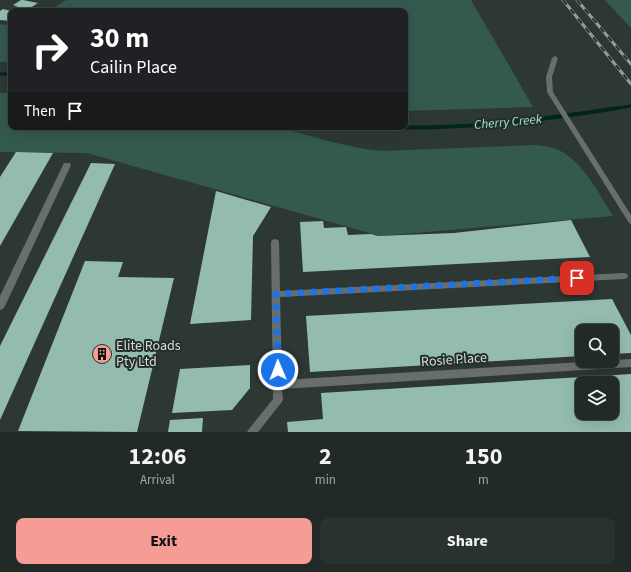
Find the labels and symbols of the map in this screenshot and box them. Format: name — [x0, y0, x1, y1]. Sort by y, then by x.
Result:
water label: Cherry Creek — [473, 110, 543, 134]
pin — [560, 261, 594, 295]
place label: Elite Roads Pty Ltd — [116, 336, 181, 372]
building icon: Elite Roads Pty Ltd — [91, 343, 113, 365]
street label: Rosie Place — [420, 348, 488, 372]
position arrow — [257, 349, 299, 391]

